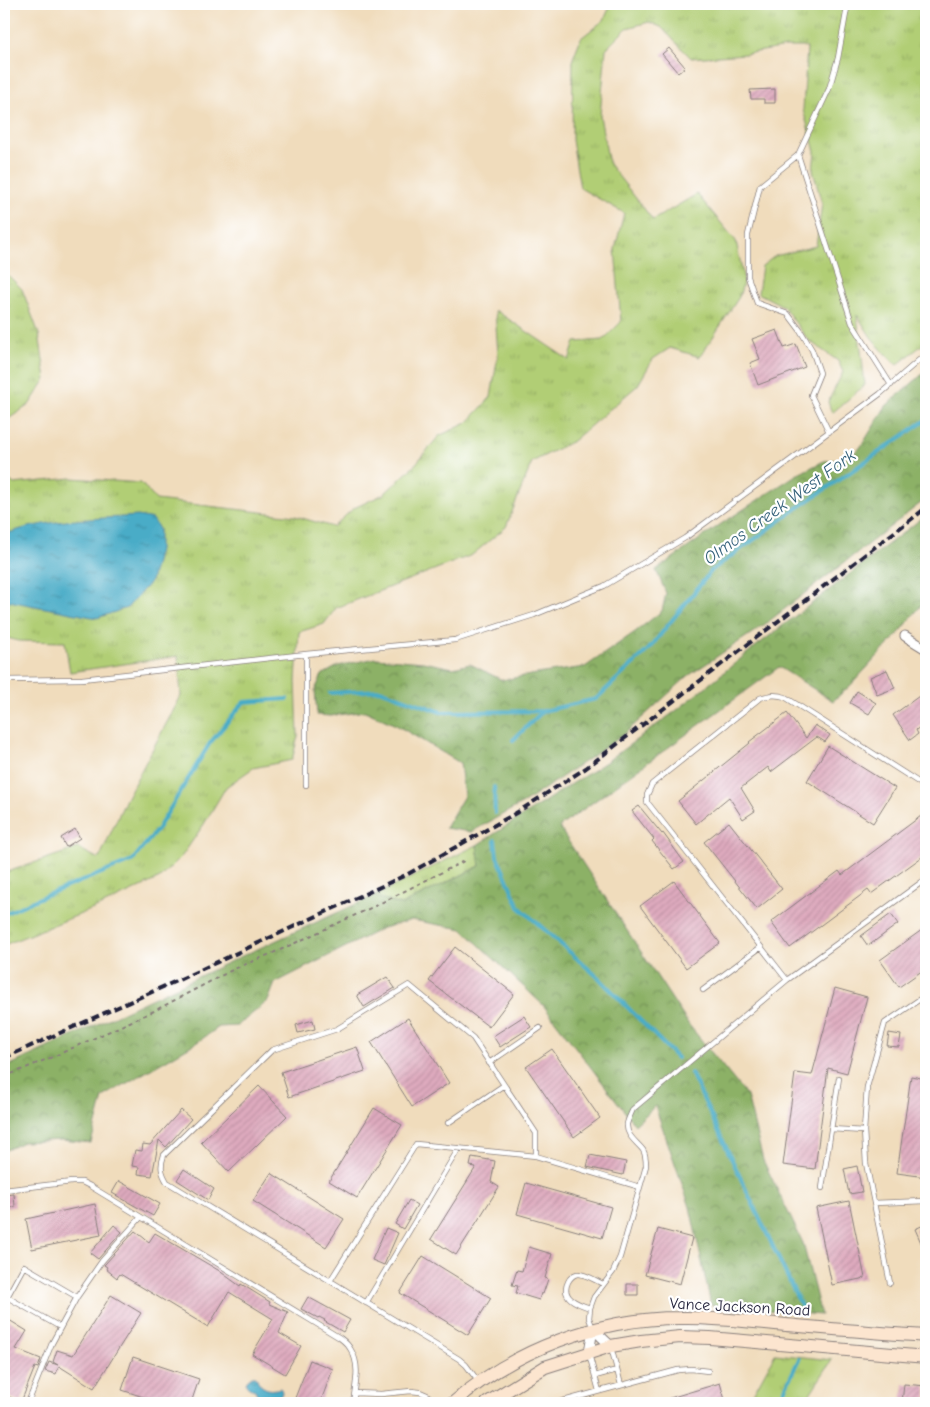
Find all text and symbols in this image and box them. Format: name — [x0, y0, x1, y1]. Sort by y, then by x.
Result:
water label: Olmos Creek West Fork — [700, 445, 860, 569]
street label: Vance Jackson Road — [669, 1294, 811, 1320]

